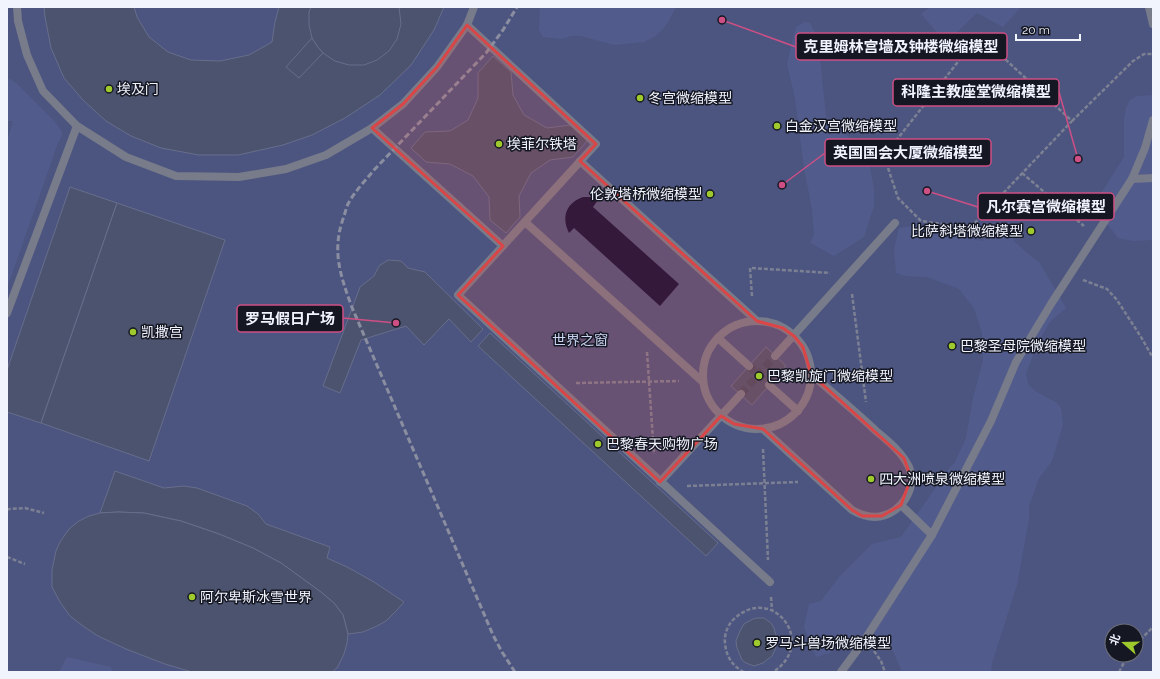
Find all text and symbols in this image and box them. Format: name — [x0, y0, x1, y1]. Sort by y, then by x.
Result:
scale bar — [1016, 16, 1080, 42]
text: 20 m — [1022, 23, 1050, 37]
callout: 克里姆林宫墙及钟楼微缩模型 — [796, 33, 1007, 60]
text: 克里姆林宫墙及钟楼微缩模型 — [803, 38, 999, 56]
callout: 科隆主教座堂微缩模型 — [893, 79, 1059, 106]
place label: 埃及门 — [117, 81, 159, 97]
text: 科隆主教座堂微缩模型 — [901, 83, 1051, 101]
marker: 埃及门 — [104, 84, 114, 94]
place label: 冬宫微缩模型 — [648, 90, 732, 106]
marker: 冬宫微缩模型 — [635, 93, 645, 103]
place label: 白金汉宫微缩模型 — [785, 118, 897, 134]
marker: 白金汉宫微缩模型 — [772, 121, 782, 131]
place label: 埃菲尔铁塔 — [507, 136, 577, 152]
marker: 埃菲尔铁塔 — [494, 139, 504, 149]
callout: 英国国会大厦微缩模型 — [825, 139, 991, 166]
text: 英国国会大厦微缩模型 — [833, 144, 983, 162]
place label: 伦敦塔桥微缩模型 — [590, 186, 702, 202]
marker: 伦敦塔桥微缩模型 — [705, 189, 715, 199]
callout: 凡尔赛宫微缩模型 — [978, 193, 1114, 220]
text: 凡尔赛宫微缩模型 — [986, 198, 1106, 216]
place label: 比萨斜塔微缩模型 — [911, 223, 1023, 239]
marker: 比萨斜塔微缩模型 — [1026, 226, 1036, 236]
callout: 罗马假日广场 — [237, 305, 343, 332]
text: 罗马假日广场 — [245, 310, 335, 328]
place label: 凯撒宫 — [141, 324, 183, 340]
marker: 凯撒宫 — [128, 327, 138, 337]
park label: 世界之窗 — [552, 332, 608, 348]
place label: 巴黎圣母院微缩模型 — [960, 338, 1086, 354]
marker: 巴黎圣母院微缩模型 — [947, 341, 957, 351]
place label: 巴黎凯旋门微缩模型 — [767, 368, 893, 384]
marker: 巴黎凯旋门微缩模型 — [754, 371, 764, 381]
place label: 巴黎春天购物广场 — [606, 436, 718, 452]
marker: 巴黎春天购物广场 — [593, 439, 603, 449]
place label: 四大洲喷泉微缩模型 — [879, 471, 1005, 487]
marker: 四大洲喷泉微缩模型 — [866, 474, 876, 484]
place label: 阿尔卑斯冰雪世界 — [200, 589, 312, 605]
marker: 阿尔卑斯冰雪世界 — [187, 592, 197, 602]
north arrow — [1104, 623, 1144, 663]
text: 北 — [1107, 632, 1123, 647]
place label: 罗马斗兽场微缩模型 — [765, 635, 891, 651]
marker: 罗马斗兽场微缩模型 — [752, 638, 762, 648]

